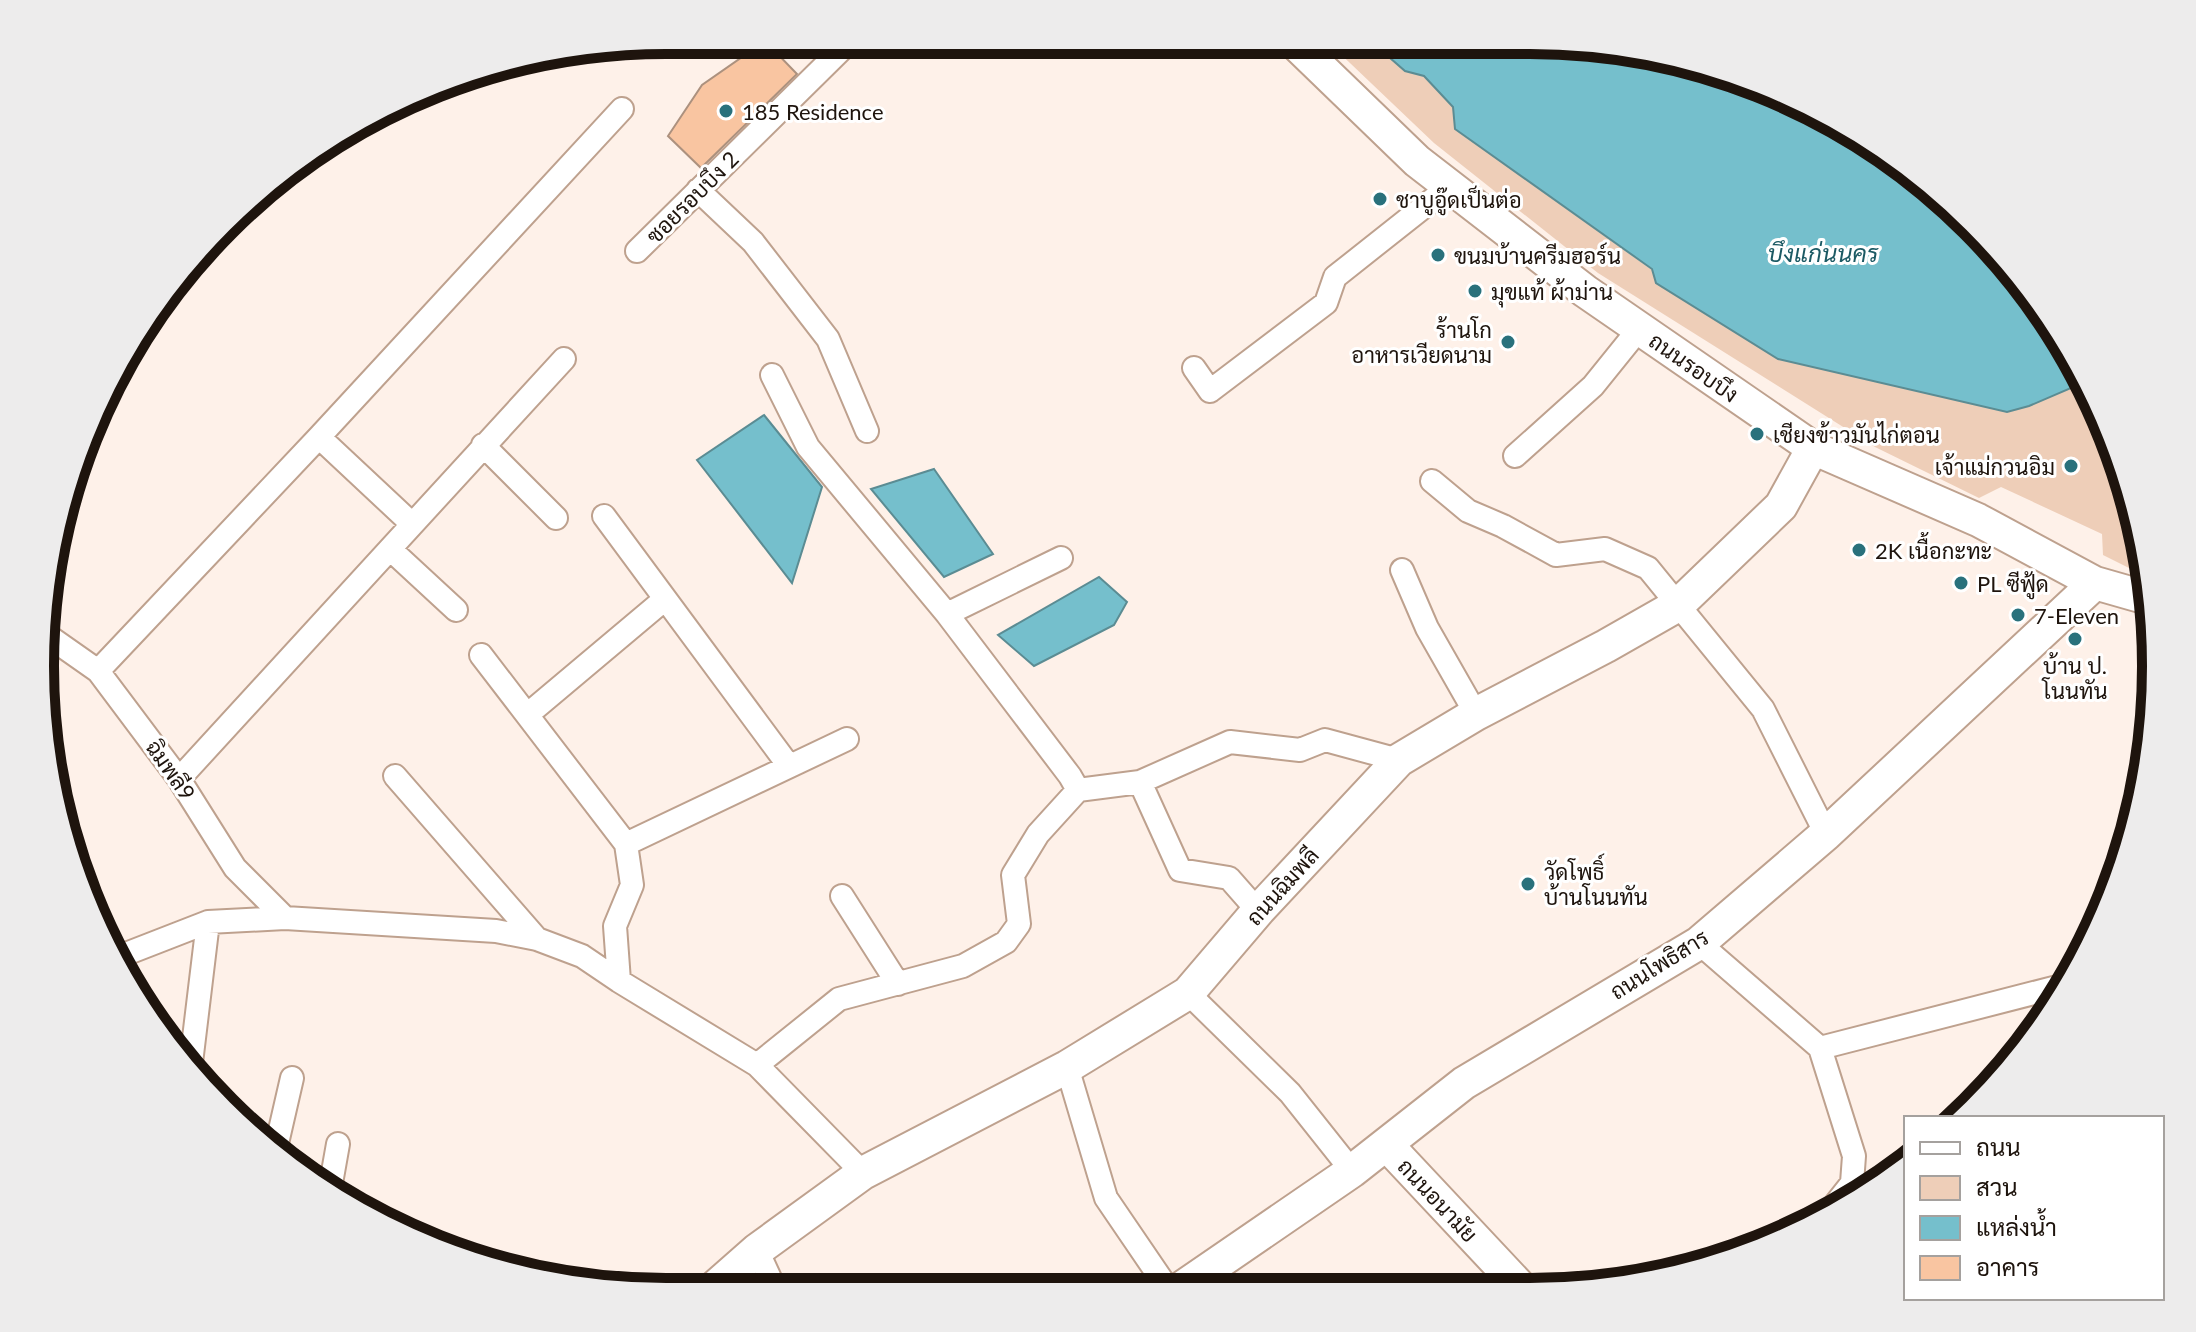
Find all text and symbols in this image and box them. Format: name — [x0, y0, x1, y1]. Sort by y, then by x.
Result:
place label: 185 Residence — [742, 98, 884, 125]
marker: 185 Residence — [717, 102, 735, 120]
street label: ซอยรอบบึง 2 — [640, 145, 744, 249]
place label: ชาบูอู๊ดเป็นต่อ — [1396, 185, 1522, 216]
marker: ชาบูอู๊ดเป็นต่อ — [1371, 190, 1389, 208]
water label: บึงแก่นนคร — [1768, 238, 1880, 267]
place label: ขนมบ้านครีมฮอร์น — [1454, 242, 1621, 269]
marker: ขนมบ้านครีมฮอร์น — [1429, 246, 1447, 264]
place label: มุขแท้ ผ้าม่าน — [1491, 278, 1613, 308]
marker: มุขแท้ ผ้าม่าน — [1466, 282, 1484, 300]
place label: ร้านโก อาหารเวียดนาม — [1351, 316, 1492, 368]
street label: ถนนรอบบึง — [1644, 326, 1744, 408]
marker: ร้านโก อาหารเวียดนาม — [1499, 333, 1517, 351]
place label: เชียงข้าวมันไก่ตอน — [1773, 421, 1940, 448]
marker: เชียงข้าวมันไก่ตอน — [1748, 425, 1766, 443]
place label: เจ้าแม่กวนอิม — [1935, 453, 2055, 480]
marker: เจ้าแม่กวนอิม — [2062, 457, 2080, 475]
place label: 2K เนื้อกะทะ — [1875, 532, 1992, 564]
marker: 2K เนื้อกะทะ — [1850, 541, 1868, 559]
place label: PL ซีฟู้ด — [1977, 570, 2049, 600]
marker: PL ซีฟู้ด — [1952, 574, 1970, 592]
place label: 7-Eleven — [2034, 602, 2119, 629]
marker: 7-Eleven — [2009, 606, 2027, 624]
marker: บ้าน ป. โนนทัน — [2066, 630, 2084, 648]
place label: บ้าน ป. โนนทัน — [2042, 652, 2107, 704]
street label: ฉิมพลี9 — [141, 735, 201, 805]
street label: ถนนฉิมพลี — [1240, 841, 1324, 931]
place label: วัดโพธิ์ บ้านโนนทัน — [1544, 853, 1648, 910]
marker: วัดโพธิ์ บ้านโนนทัน — [1519, 875, 1537, 893]
street label: ถนนโพธิสาร — [1605, 923, 1713, 1005]
legend — [1904, 1116, 2164, 1300]
text: ถนน — [1976, 1132, 2021, 1161]
street label: ถนนอนามัย — [1392, 1153, 1484, 1247]
text: สวน — [1976, 1172, 2018, 1201]
text: แหล่งน้ำ — [1976, 1208, 2057, 1241]
text: อาคาร — [1976, 1252, 2039, 1281]

